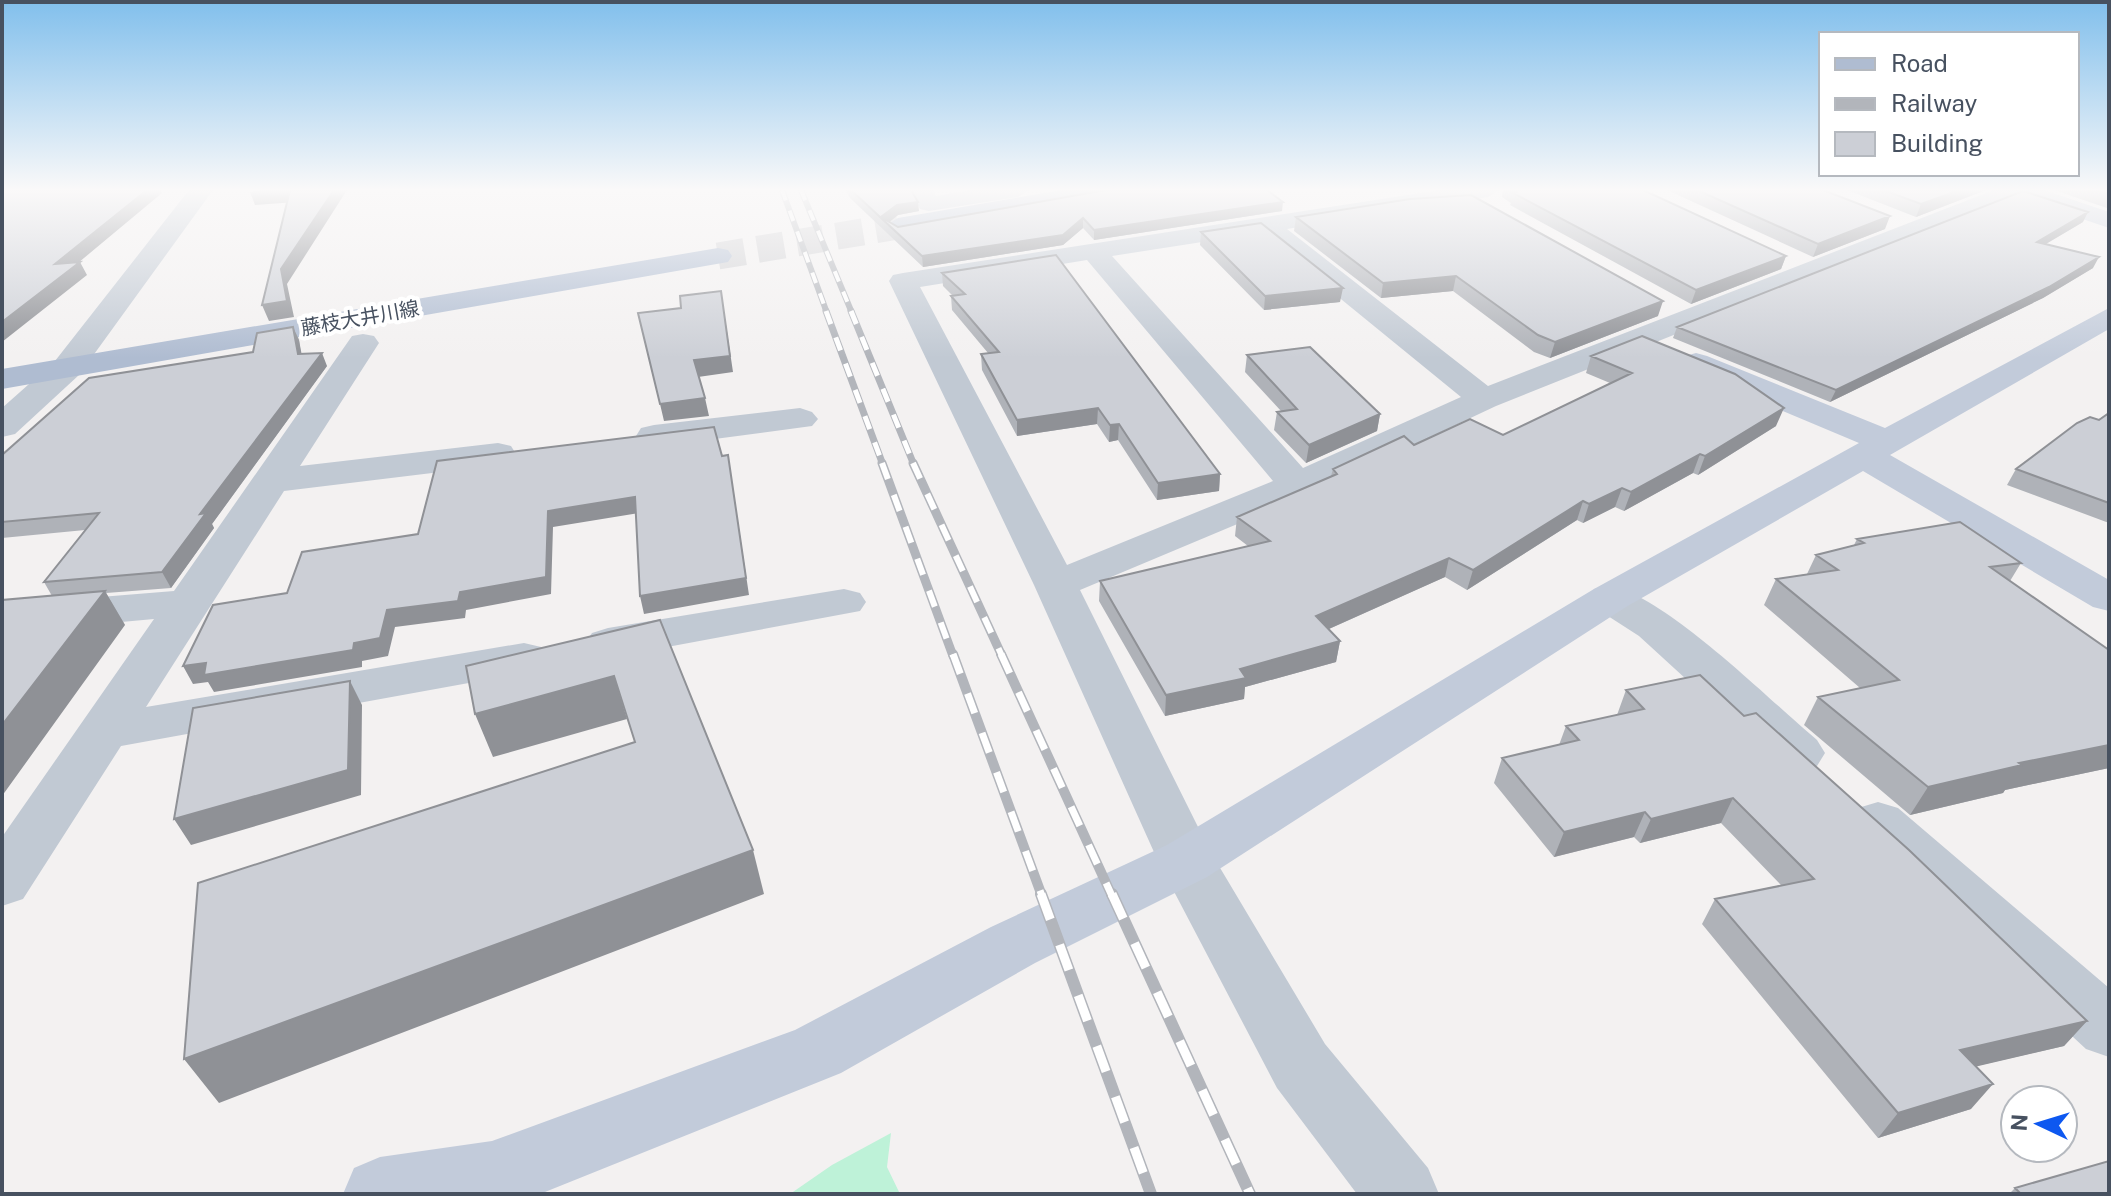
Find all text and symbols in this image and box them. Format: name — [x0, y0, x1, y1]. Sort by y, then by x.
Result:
legend — [1819, 32, 2079, 176]
text: Road — [1891, 49, 1948, 77]
text: Railway — [1891, 89, 1977, 117]
text: Building — [1891, 129, 1983, 157]
street label: 藤枝大井川線 — [299, 296, 421, 340]
north arrow — [1999, 1084, 2079, 1164]
text: N — [2005, 1113, 2033, 1132]

